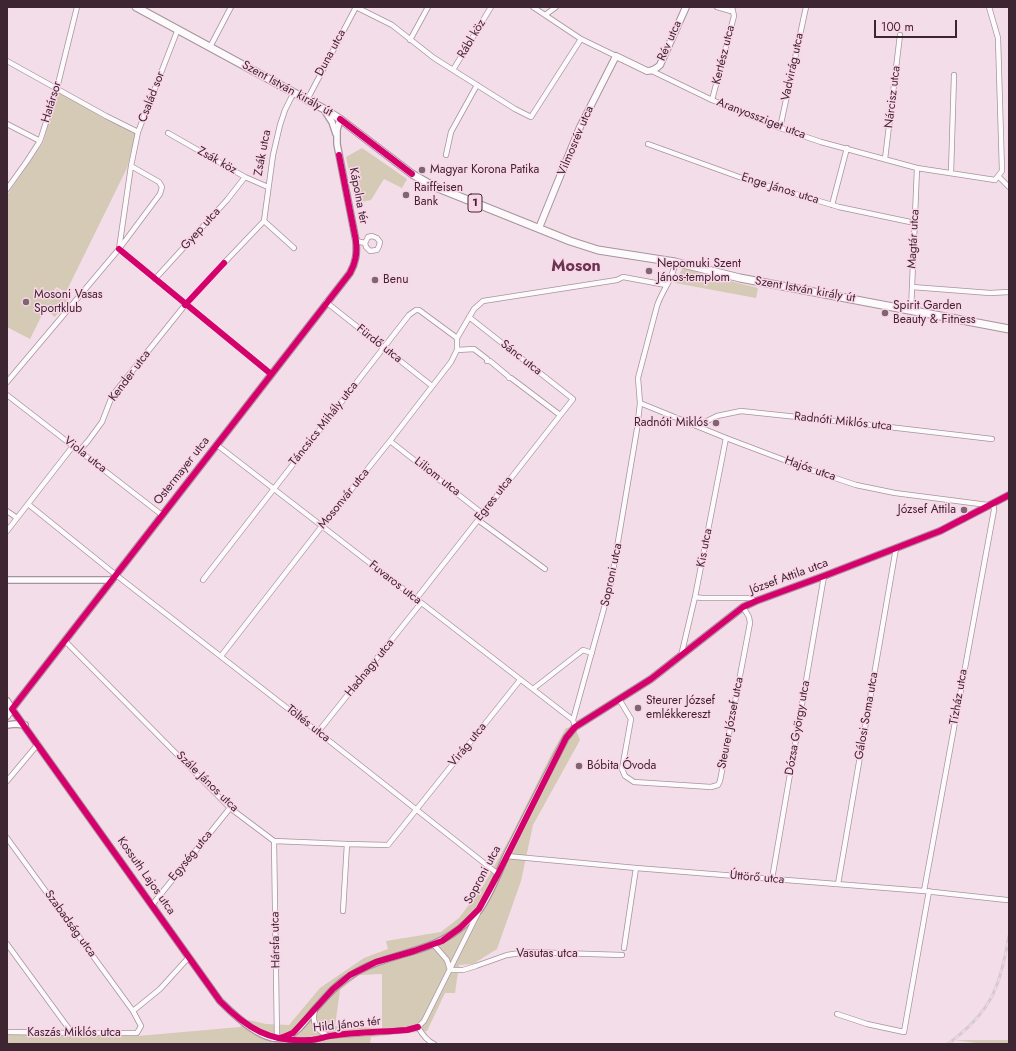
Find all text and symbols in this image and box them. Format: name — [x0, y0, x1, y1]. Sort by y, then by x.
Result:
scale bar — [876, 12, 959, 38]
street label: Rábl köz — [455, 17, 489, 61]
text: 100 m — [881, 18, 914, 36]
street label: Rév utca — [655, 19, 685, 63]
street label: Kertész utca — [710, 24, 738, 86]
street label: Duna utca — [313, 27, 349, 79]
street label: Vadvirág utca — [779, 32, 807, 102]
street label: Szent István király út — [239, 58, 335, 120]
street label: Nárcisz utca — [882, 65, 904, 129]
street label: Család sor — [136, 70, 168, 124]
street label: Határsor — [39, 79, 65, 125]
street label: Aranyossziget utca — [714, 95, 808, 143]
street label: Vilmosrév utca — [555, 104, 597, 178]
street label: Zsák utca — [251, 129, 275, 177]
street label: Zsák köz — [195, 144, 239, 178]
place label: Magyar Korona Patika — [430, 163, 539, 177]
marker: Magyar Korona Patika — [417, 165, 427, 175]
street label: Kápolna tér — [345, 166, 371, 226]
street label: Enge János utca — [740, 170, 820, 208]
place label: Raiffeisen Bank — [414, 181, 463, 209]
marker: Raiffeisen Bank — [401, 190, 411, 200]
road number: 1 — [468, 194, 482, 212]
street label: Gyep utca — [178, 205, 224, 253]
street label: Magtár utca — [905, 209, 923, 269]
district label: Moson — [551, 257, 601, 277]
place label: Nepomuki Szent János-templom — [657, 257, 741, 285]
marker: Nepomuki Szent János-templom — [644, 266, 654, 276]
place label: Benu — [383, 273, 408, 287]
street label: Szent István király út — [754, 274, 856, 306]
marker: Benu — [370, 275, 380, 285]
place label: Mosoni Vasas Sportklub — [34, 288, 103, 316]
marker: Mosoni Vasas Sportklub — [21, 297, 31, 307]
place label: Spirit Garden Beauty & Fitness — [893, 299, 976, 327]
marker: Spirit Garden Beauty & Fitness — [880, 308, 890, 318]
street label: Fürdő utca — [353, 322, 405, 366]
street label: Sánc utca — [497, 337, 545, 379]
street label: Kender utca — [106, 348, 154, 404]
street label: Táncsics Mihály utca — [287, 379, 361, 469]
street label: Radnóti Miklós utca — [793, 410, 893, 434]
place label: Radnóti Miklós — [634, 416, 708, 430]
marker: Radnóti Miklós — [711, 418, 721, 428]
street label: Viola utca — [61, 434, 109, 476]
street label: Ostermayer utca — [151, 434, 213, 508]
street label: Hajós utca — [783, 454, 837, 484]
street label: Liliom utca — [411, 455, 463, 499]
street label: Mosonvár utca — [315, 466, 373, 532]
street label: Egres utca — [472, 474, 516, 524]
place label: József Attila — [898, 503, 956, 517]
marker: József Attila — [959, 505, 969, 515]
street label: Kis utca — [694, 527, 716, 569]
street label: Soproni utca — [598, 542, 626, 608]
street label: József Attila utca — [748, 556, 830, 598]
street label: Fuvaros utca — [366, 558, 424, 608]
street label: Hadnagy utca — [342, 636, 398, 700]
street label: Tízház utca — [947, 668, 971, 726]
street label: Gálosi Soma utca — [852, 671, 882, 761]
street label: Steurer József utca — [715, 676, 747, 770]
street label: Dózsa György utca — [783, 680, 813, 776]
place label: Steurer József emlékkereszt — [646, 694, 715, 722]
street label: Töltés utca — [283, 702, 333, 746]
marker: Steurer József emlékkereszt — [633, 703, 643, 713]
street label: Virág utca — [446, 720, 490, 770]
street label: Szále János utca — [173, 749, 241, 815]
place label: Bóbita Óvoda — [587, 759, 656, 773]
marker: Bóbita Óvoda — [574, 761, 584, 771]
street label: Egység utca — [166, 828, 216, 884]
street label: Kossuth Lajos utca — [114, 834, 178, 918]
street label: Soproni utca — [462, 843, 504, 907]
street label: Úttörő utca — [729, 868, 785, 888]
street label: Szabadság utca — [41, 888, 99, 960]
street label: Hársfa utca — [268, 911, 284, 969]
street label: Vasutas utca — [516, 947, 578, 961]
street label: Hild János tér — [312, 1014, 382, 1036]
street label: Kaszás Miklós utca — [27, 1026, 121, 1040]

